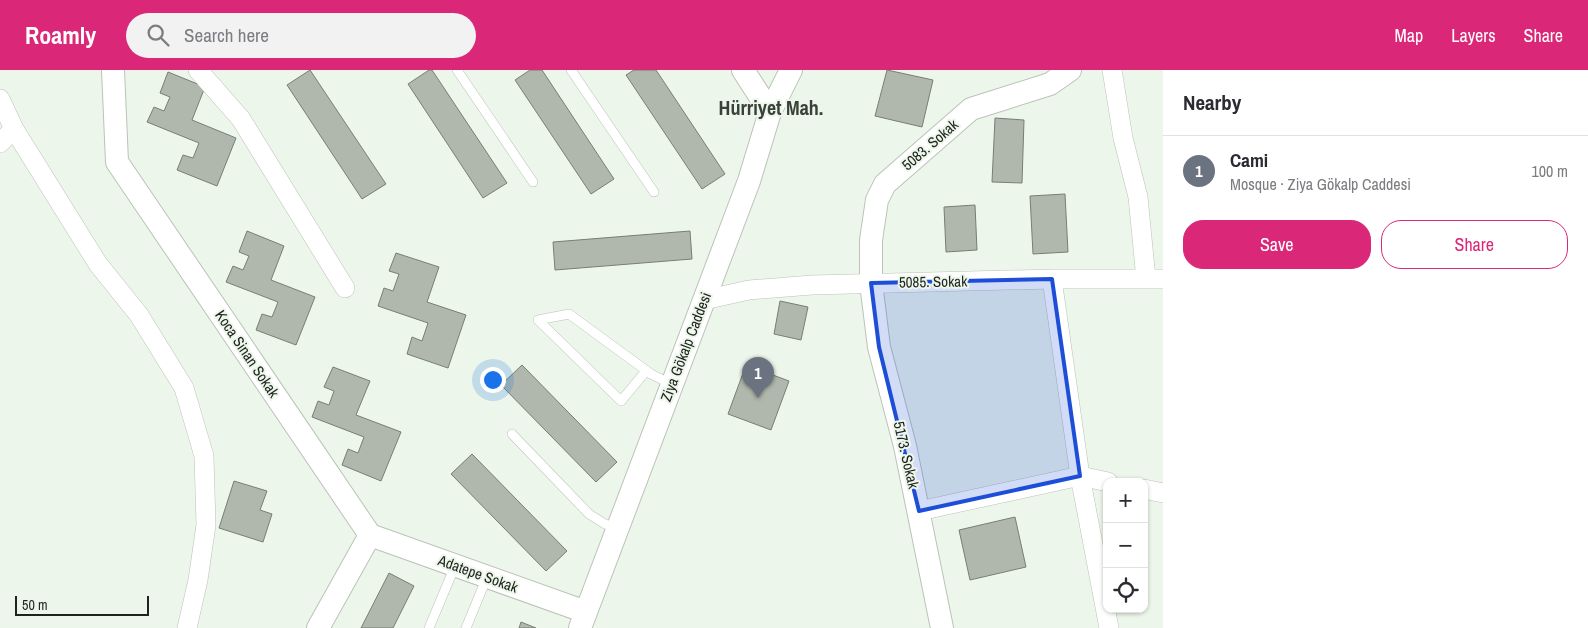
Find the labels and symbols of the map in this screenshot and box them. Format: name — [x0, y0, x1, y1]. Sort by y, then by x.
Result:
district label: Hürriyet Mah. — [719, 94, 823, 121]
street label: 5083. Sokak — [897, 114, 963, 175]
street label: 5085. Sokak — [899, 270, 968, 293]
street label: Ziya Gökalp Caddesi — [655, 289, 716, 405]
street label: Koca Sinan Sokak — [210, 306, 285, 402]
pin: 1 — [742, 357, 774, 398]
your location — [480, 367, 506, 393]
street label: 5173. Sokak — [889, 419, 925, 491]
street label: Adatepe Sokak — [434, 549, 522, 598]
scale bar — [15, 593, 149, 616]

